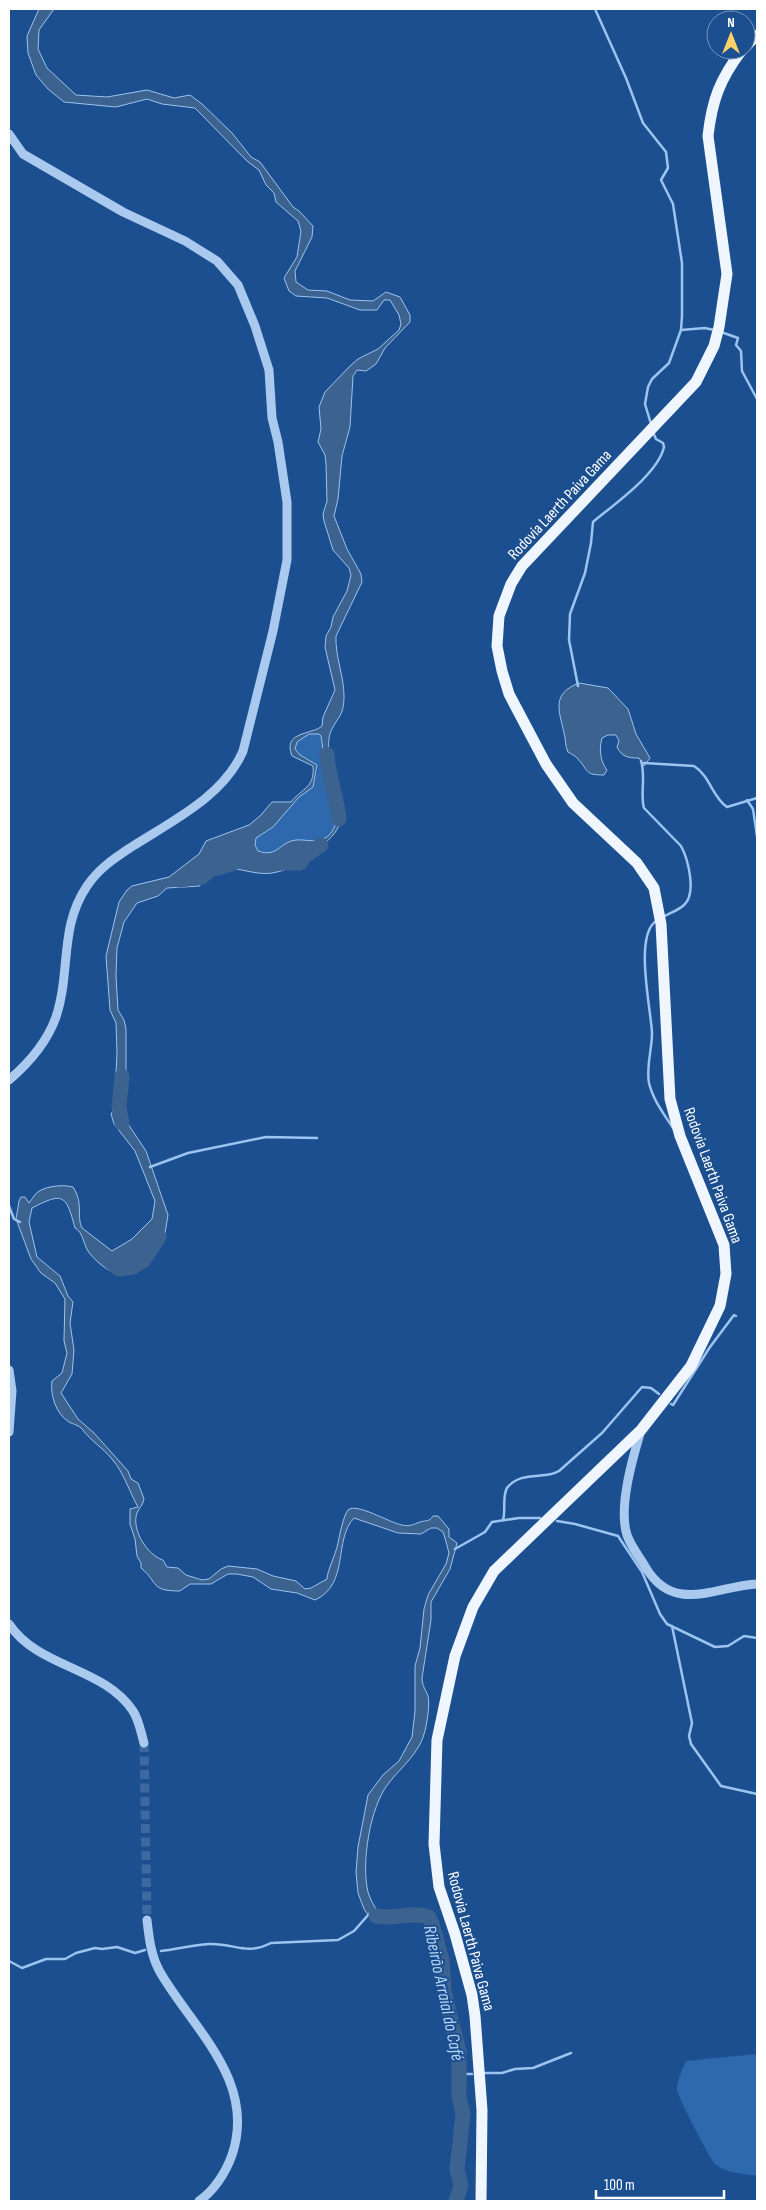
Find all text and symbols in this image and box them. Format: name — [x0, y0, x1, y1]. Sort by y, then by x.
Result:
north arrow — [706, 10, 756, 60]
text: N — [727, 14, 735, 31]
street label: Rodovia Laerth Paiva Gama — [504, 446, 616, 564]
street label: Rodovia Laerth Paiva Gama — [679, 1105, 746, 1246]
street label: Rodovia Laerth Paiva Gama — [443, 1870, 498, 2013]
water label: Ribeirão Arraial do Café — [419, 1923, 468, 2063]
scale bar — [596, 2168, 724, 2200]
text: 100 m — [604, 2176, 635, 2195]

